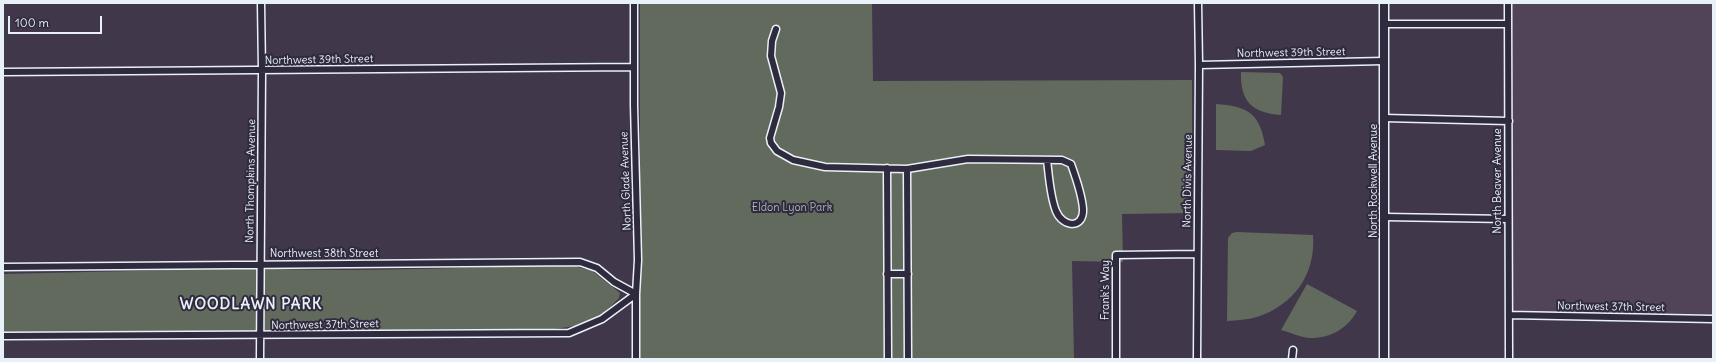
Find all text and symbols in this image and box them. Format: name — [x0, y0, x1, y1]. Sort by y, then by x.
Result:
scale bar — [10, 8, 104, 34]
text: 100 m — [15, 15, 49, 30]
street label: Northwest 39th Street — [1237, 45, 1345, 61]
street label: Northwest 39th Street — [265, 52, 373, 68]
street label: North Thompkins Avenue — [243, 119, 259, 243]
street label: North Rockwell Avenue — [1367, 124, 1381, 238]
street label: North Beaver Avenue — [1491, 128, 1505, 234]
street label: North Glade Avenue — [618, 131, 634, 231]
street label: North Divis Avenue — [1181, 134, 1195, 228]
park label: Eldon Lyon Park — [752, 201, 832, 215]
street label: Northwest 38th Street — [270, 247, 378, 261]
street label: Frank's Way — [1099, 260, 1113, 320]
district label: WOODLAWN PARK — [180, 296, 322, 314]
street label: Northwest 37th Street — [1557, 299, 1665, 315]
street label: Northwest 37th Street — [271, 317, 379, 333]

